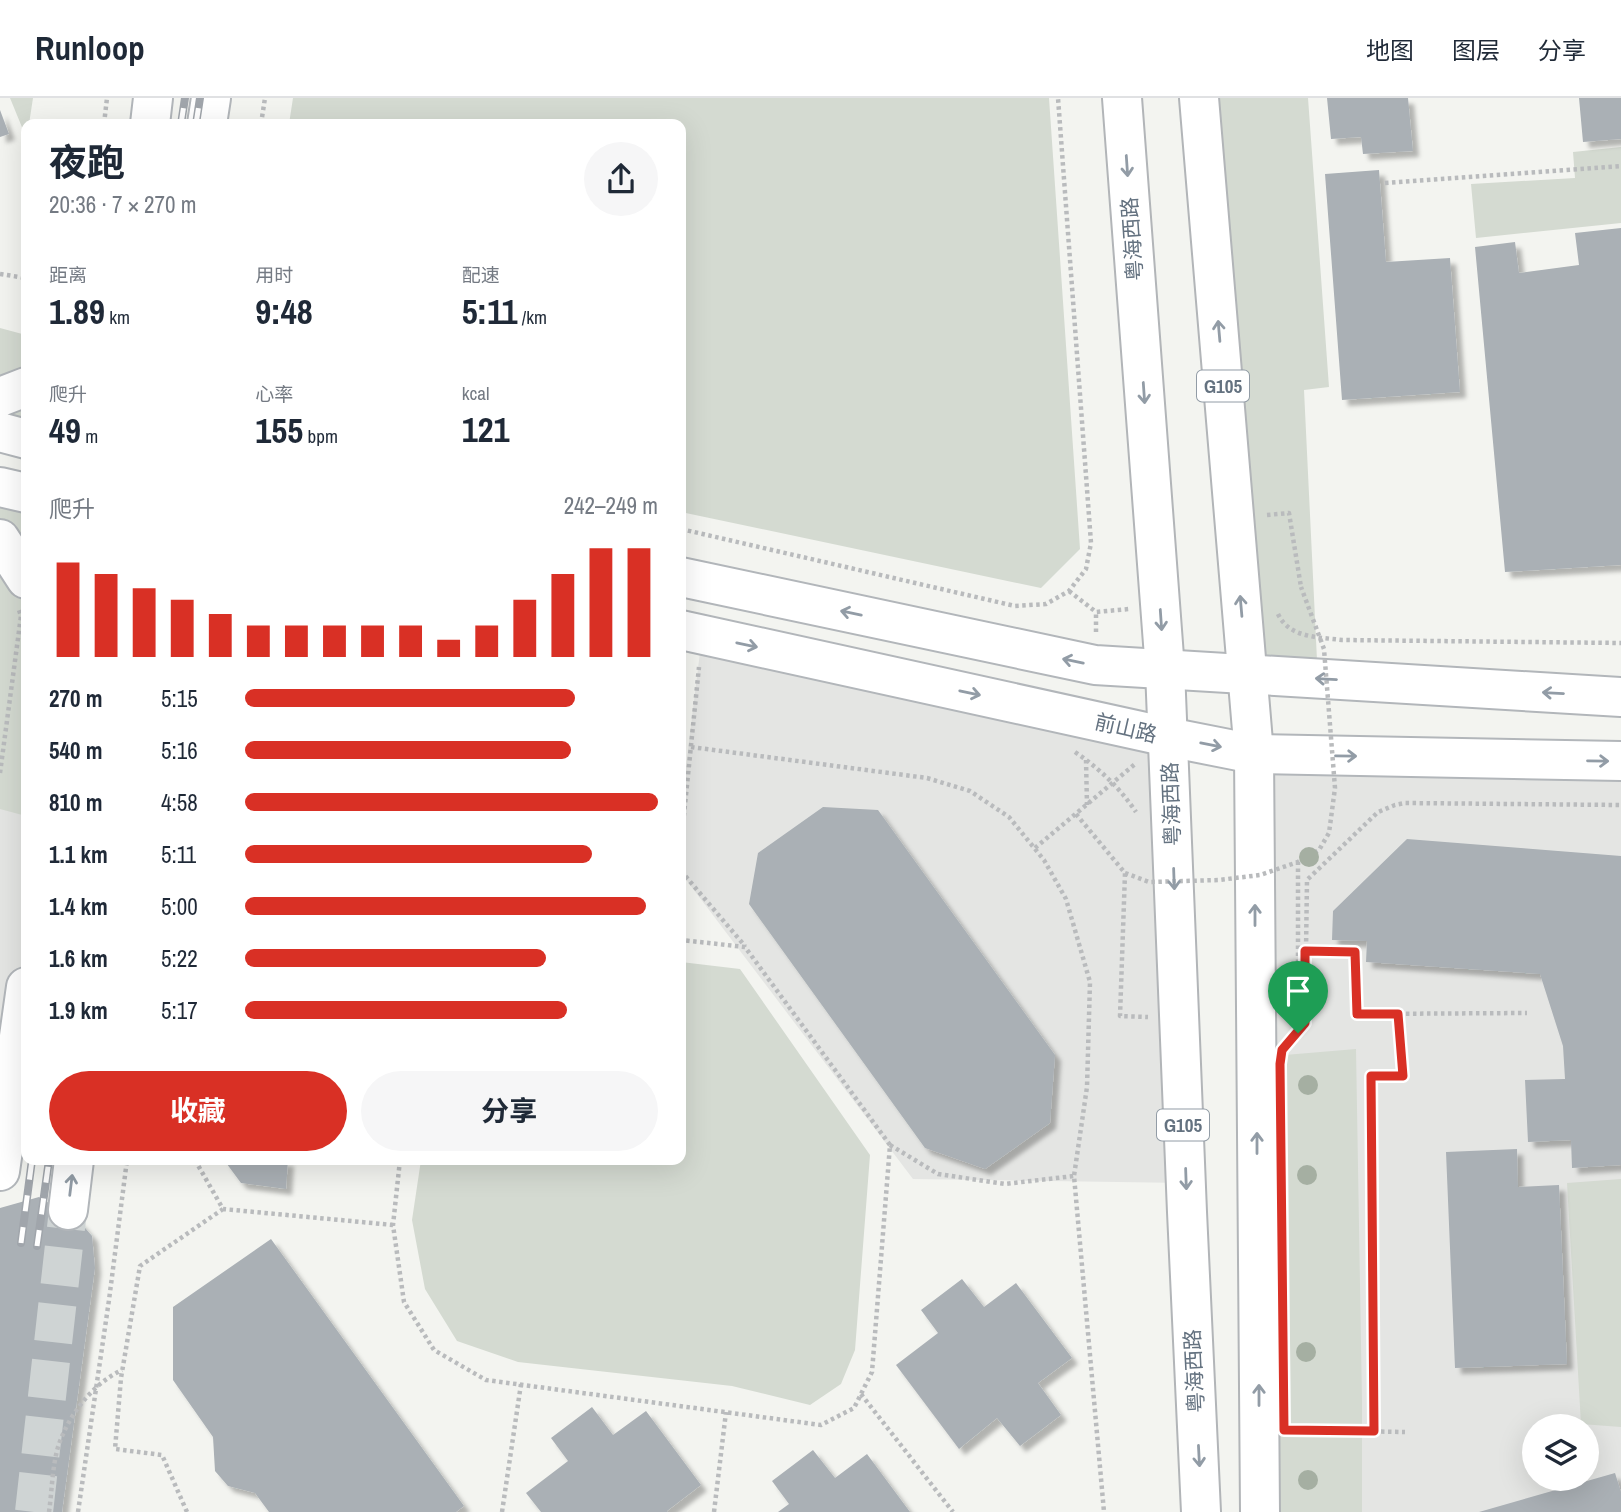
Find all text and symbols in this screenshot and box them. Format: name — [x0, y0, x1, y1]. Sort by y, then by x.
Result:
text: Runloop — [35, 26, 145, 70]
text: 地图 — [1366, 34, 1414, 66]
text: 图层 — [1452, 34, 1500, 66]
text: 分享 — [1538, 34, 1586, 66]
text: 夜跑 — [49, 137, 125, 188]
button: share — [584, 142, 658, 216]
one-way arrow — [1121, 154, 1134, 177]
text: 20:36 · 7 × 270 m — [49, 189, 196, 220]
street label: 粤海西路 — [1115, 196, 1149, 282]
text: 距离 — [49, 262, 87, 288]
text: 用时 — [255, 262, 293, 288]
text: 配速 — [462, 262, 500, 288]
text: 1.89 — [49, 288, 105, 335]
text: 9:48 — [255, 288, 313, 335]
text: 5:11 — [462, 288, 518, 335]
text: km — [105, 304, 130, 330]
text: /km — [518, 304, 547, 330]
one-way arrow — [1212, 320, 1225, 343]
road number: G105 — [1197, 370, 1249, 402]
text: kcal — [462, 380, 489, 406]
text: 爬升 — [49, 381, 87, 407]
text: 心率 — [255, 381, 293, 407]
one-way arrow — [1138, 381, 1151, 404]
text: 121 — [462, 406, 510, 453]
text: 49 — [49, 407, 81, 454]
text: 155 — [255, 407, 303, 454]
text: m — [81, 423, 98, 449]
text: bpm — [303, 423, 338, 449]
text: 242–249 m — [564, 490, 658, 521]
text: 爬升 — [49, 493, 95, 524]
one-way arrow — [1234, 596, 1247, 618]
one-way arrow — [840, 606, 862, 619]
one-way arrow — [1155, 608, 1168, 631]
one-way arrow — [735, 639, 758, 652]
one-way arrow — [1062, 653, 1085, 667]
one-way arrow — [1315, 673, 1338, 686]
text: 270 m — [49, 683, 102, 714]
text: 5:15 — [161, 683, 198, 714]
one-way arrow — [1542, 686, 1565, 699]
one-way arrow — [958, 687, 981, 701]
street label: 前山路 — [1092, 707, 1160, 749]
text: 540 m — [49, 735, 102, 766]
text: 5:16 — [161, 735, 198, 766]
one-way arrow — [1199, 739, 1222, 753]
one-way arrow — [1335, 749, 1358, 763]
one-way arrow — [1587, 754, 1610, 768]
street label: 粤海西路 — [1155, 762, 1187, 846]
text: 810 m — [49, 787, 102, 818]
text: 4:58 — [161, 787, 198, 818]
text: 1.1 km — [49, 839, 108, 870]
text: 5:11 — [161, 839, 196, 870]
one-way arrow — [1167, 867, 1180, 890]
text: 1.4 km — [49, 891, 108, 922]
text: 5:00 — [161, 891, 198, 922]
one-way arrow — [1248, 904, 1262, 927]
text: 1.6 km — [49, 943, 108, 974]
text: 5:22 — [161, 943, 198, 974]
pin — [1268, 961, 1328, 1033]
icon: arrive — [1279, 972, 1317, 1010]
text: 1.9 km — [49, 995, 108, 1026]
text: 5:17 — [161, 995, 198, 1026]
button: 收藏 — [49, 1071, 347, 1151]
button: 分享 — [361, 1071, 658, 1151]
road number: G105 — [1157, 1110, 1209, 1140]
one-way arrow — [1250, 1132, 1264, 1155]
one-way arrow — [1179, 1168, 1192, 1191]
one-way arrow — [65, 1174, 78, 1197]
street label: 粤海西路 — [1177, 1328, 1211, 1414]
one-way arrow — [1252, 1384, 1266, 1407]
map controls — [1522, 1414, 1599, 1491]
button: layers — [1522, 1414, 1599, 1491]
one-way arrow — [1192, 1444, 1205, 1467]

